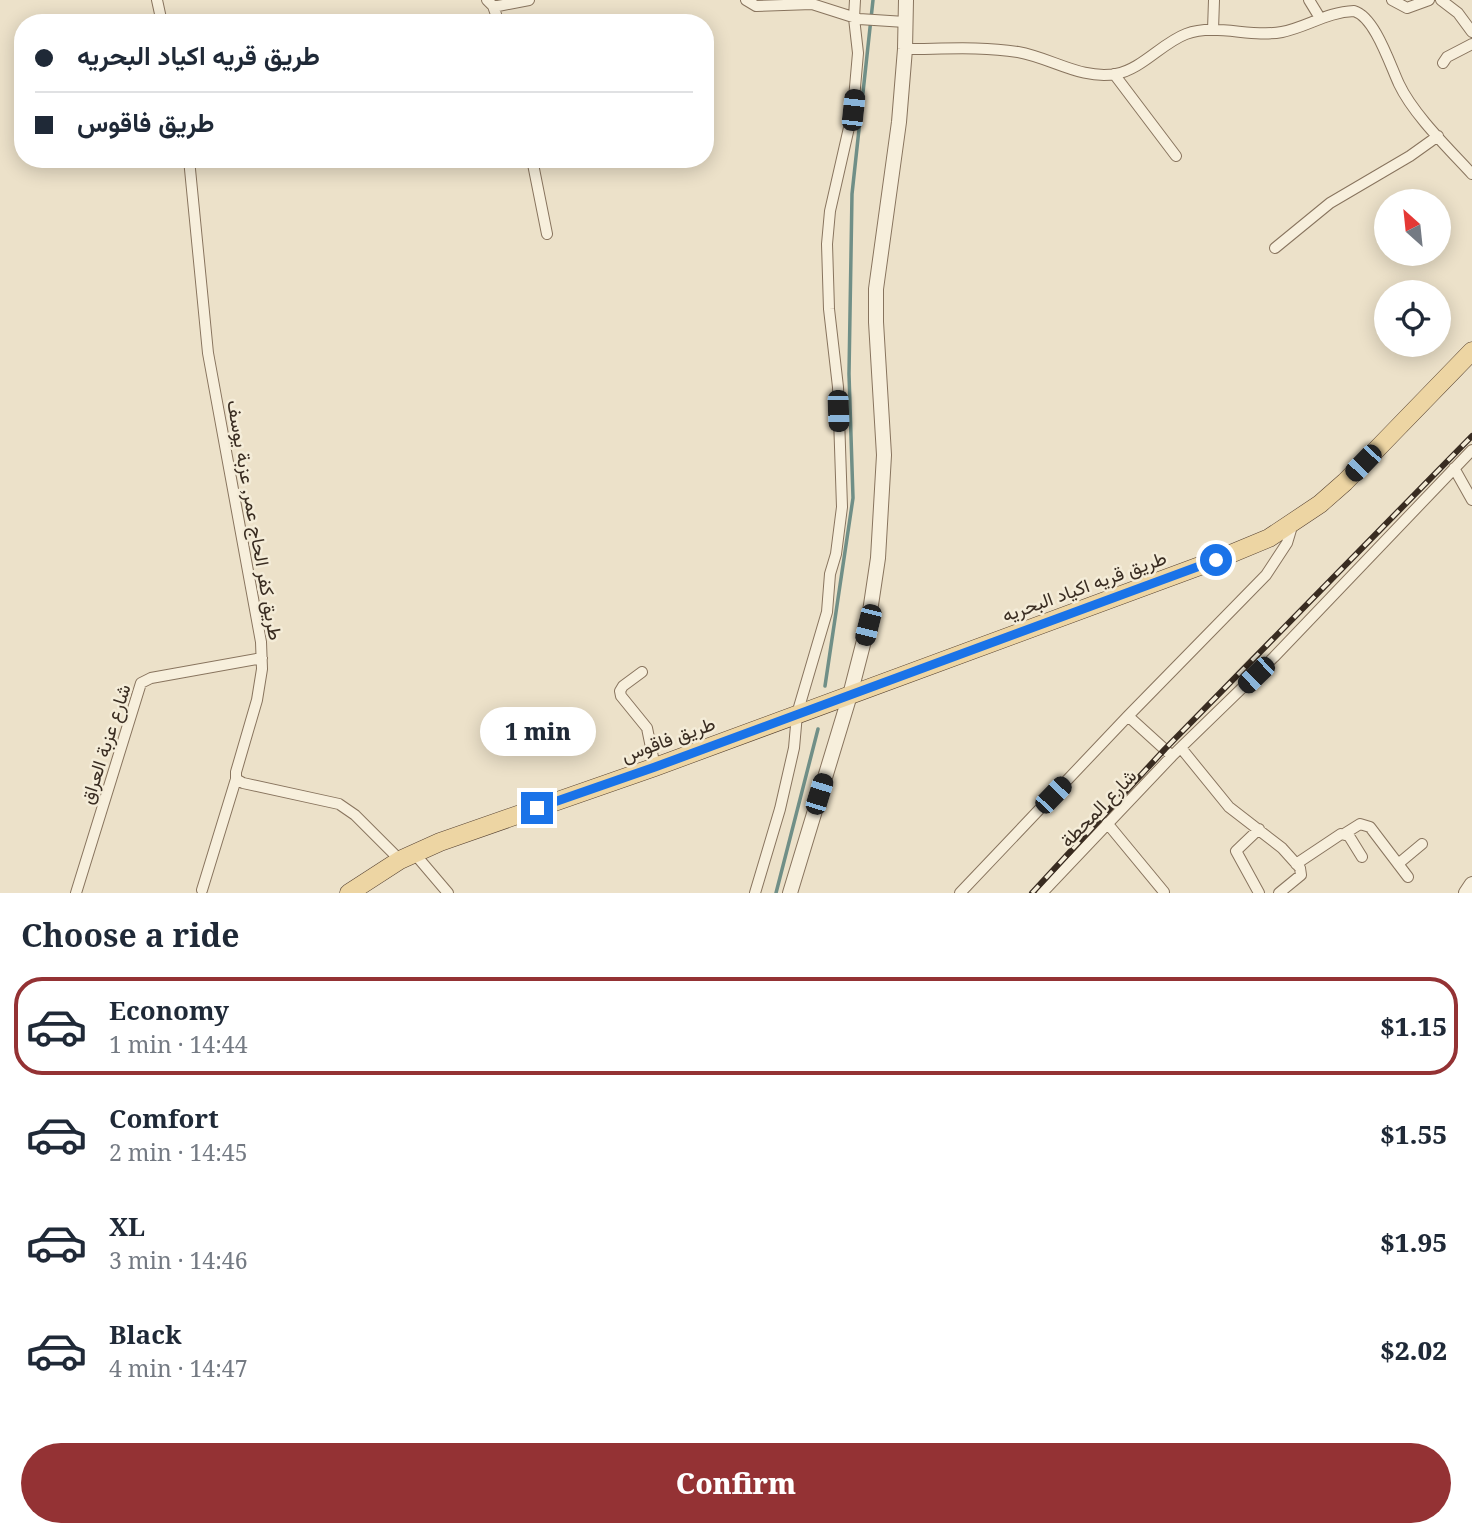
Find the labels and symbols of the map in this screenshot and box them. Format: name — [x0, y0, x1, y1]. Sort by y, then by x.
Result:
car — [841, 88, 866, 132]
north arrow — [1374, 189, 1451, 266]
car — [827, 390, 850, 432]
street label: طريق كفر الحاج عمر, عزبة يوسف — [221, 398, 289, 642]
car — [1341, 441, 1386, 485]
street label: طريق قريه اكياد البحريه — [998, 544, 1170, 628]
route start — [1200, 544, 1232, 576]
car — [853, 602, 884, 648]
car — [1234, 653, 1279, 697]
street label: شارع عزبة العراق — [73, 681, 137, 807]
callout: 1 min — [479, 706, 595, 756]
street label: طريق فاقوس — [617, 710, 719, 768]
street label: شارع المحطة — [1054, 763, 1142, 853]
car — [803, 771, 836, 817]
car — [1031, 773, 1076, 817]
route end — [521, 792, 553, 824]

